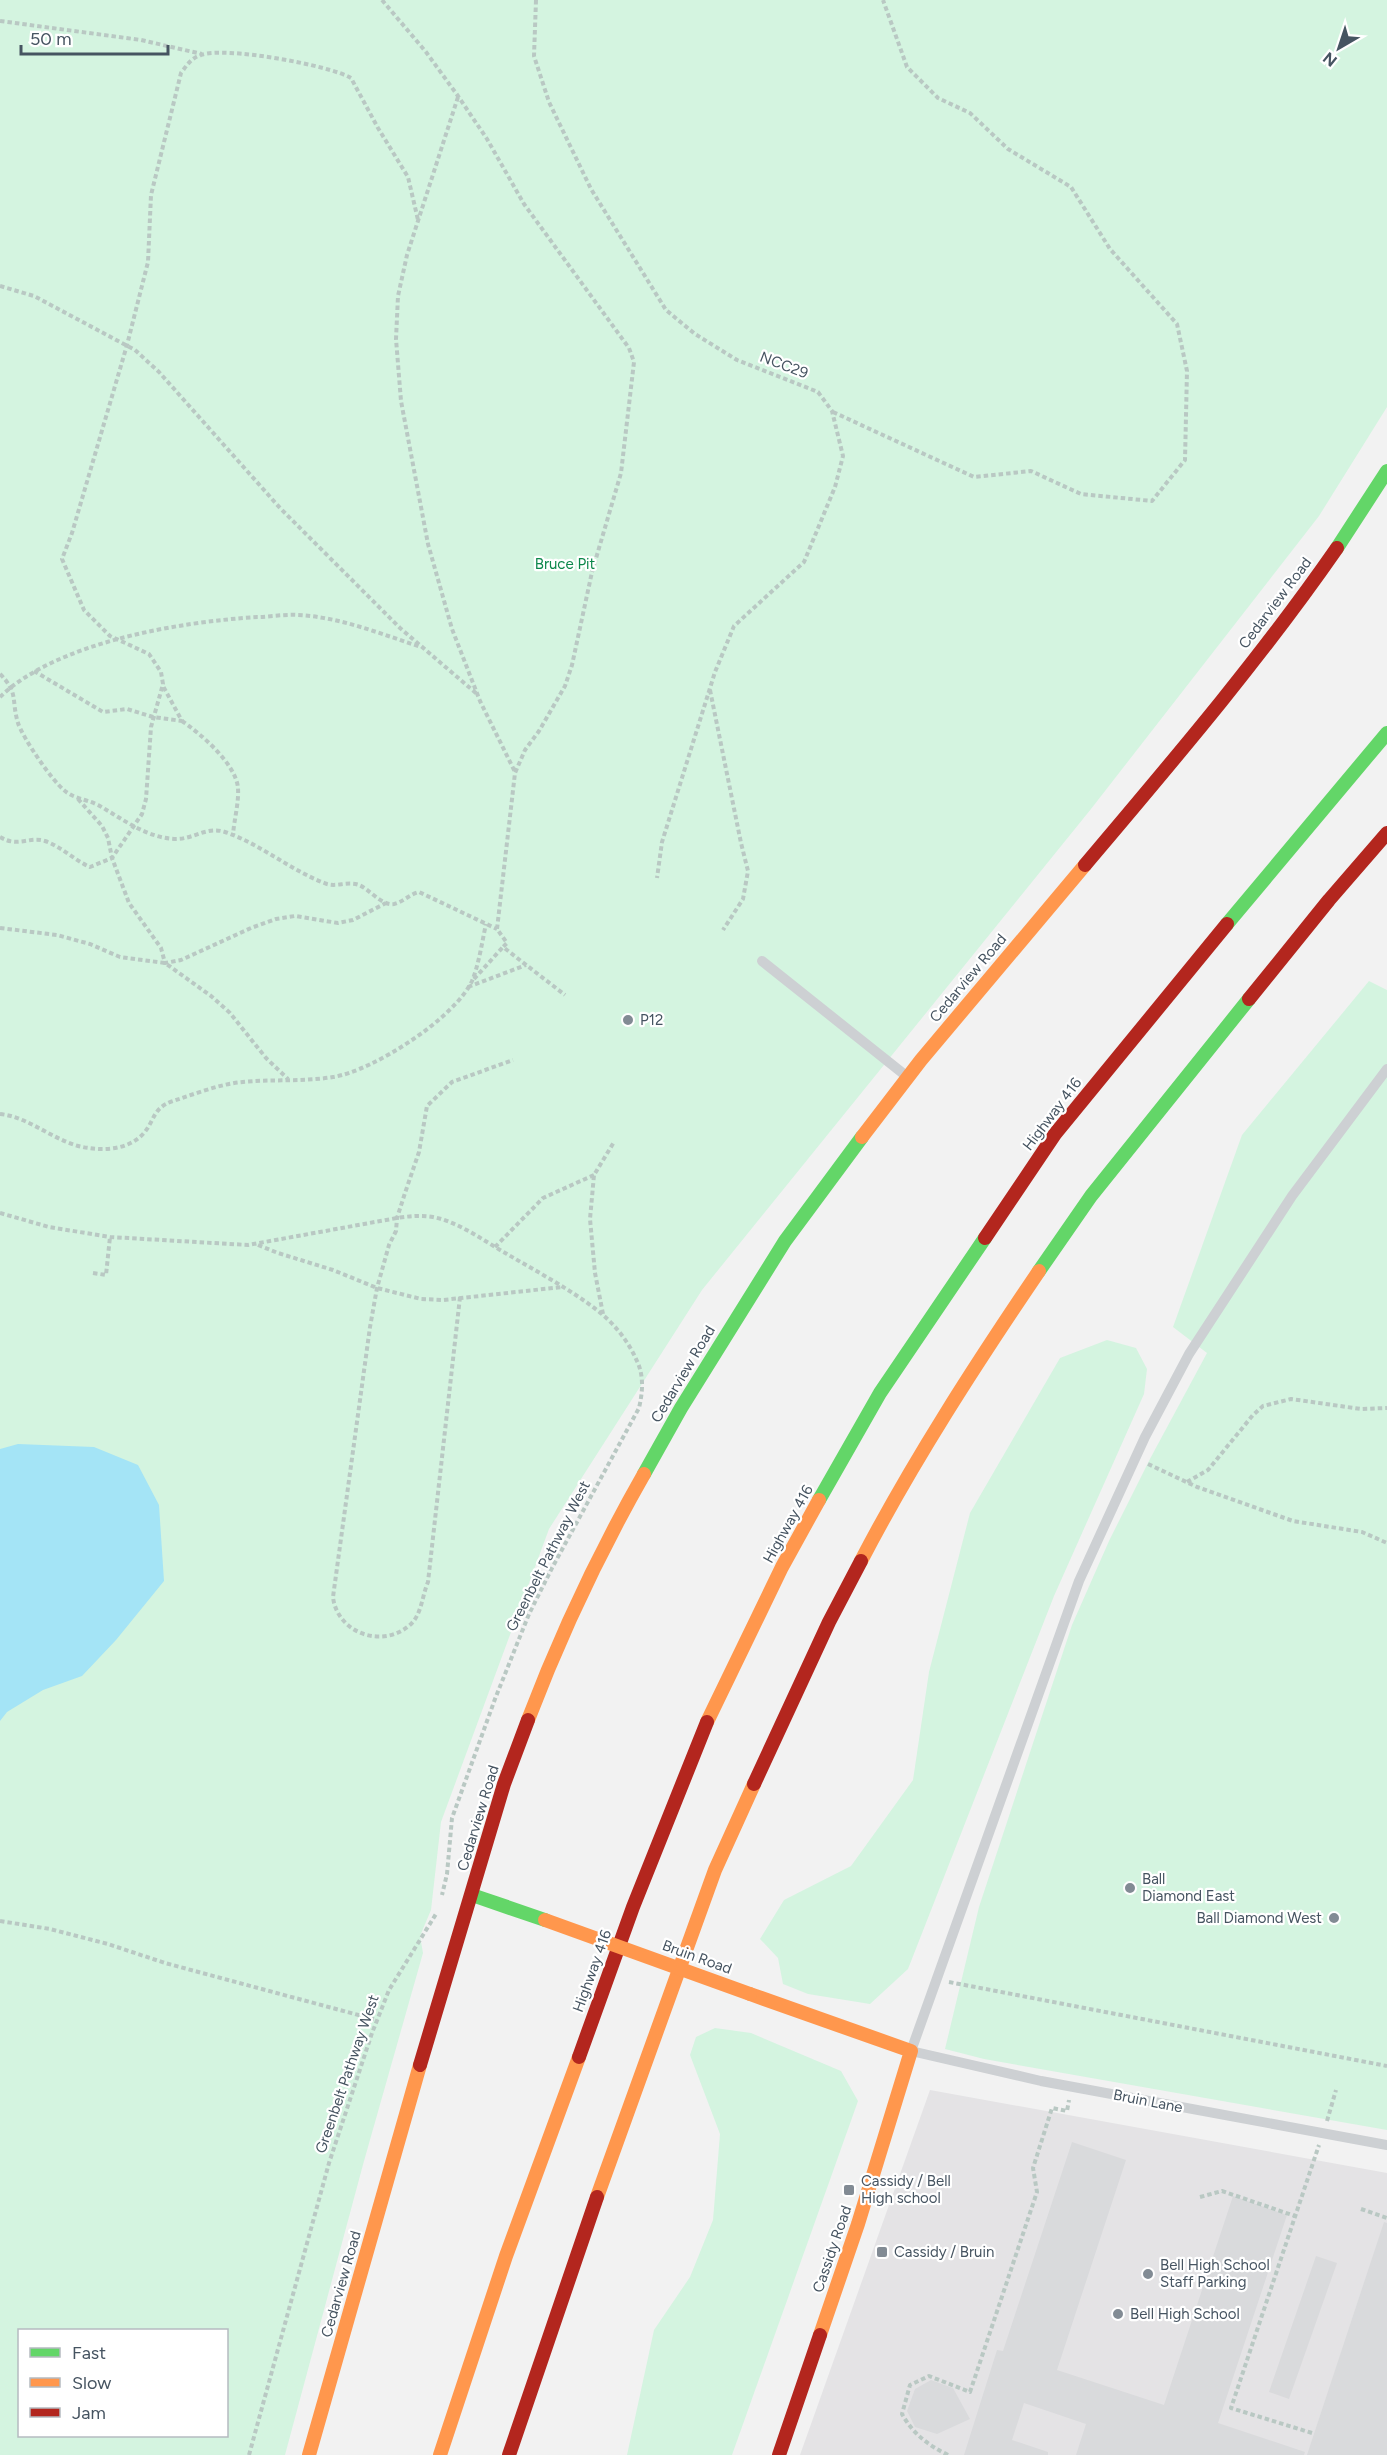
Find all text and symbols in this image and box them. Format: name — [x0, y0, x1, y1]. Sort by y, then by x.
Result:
scale bar — [21, 18, 168, 56]
north arrow — [1309, 18, 1369, 78]
text: 50 m — [30, 28, 72, 50]
text: N — [1319, 48, 1341, 71]
street label: NCC29 — [757, 348, 811, 382]
street label: Cedarview Road — [1235, 554, 1315, 652]
park label: Bruce Pit — [535, 555, 596, 573]
street label: Cedarview Road — [926, 930, 1010, 1026]
place label: P12 — [640, 1011, 663, 1029]
marker: P12 — [621, 1013, 635, 1027]
street label: Highway 416 — [1019, 1074, 1086, 1154]
street label: Cedarview Road — [647, 1322, 719, 1426]
street label: Greenbelt Pathway West — [502, 1478, 594, 1634]
street label: Highway 416 — [759, 1481, 817, 1566]
street label: Cedarview Road — [453, 1763, 503, 1873]
place label: Ball Diamond East — [1142, 1870, 1235, 1905]
marker: Ball Diamond East — [1123, 1881, 1137, 1895]
place label: Ball Diamond West — [1196, 1909, 1322, 1927]
marker: Ball Diamond West — [1327, 1911, 1341, 1925]
street label: Highway 416 — [569, 1927, 615, 2015]
street label: Bruin Road — [660, 1936, 734, 1978]
street label: Greenbelt Pathway West — [311, 1992, 383, 2156]
street label: Bruin Lane — [1112, 2085, 1184, 2117]
place label: Cassidy / Bell High school — [861, 2172, 951, 2207]
marker: Cassidy / Bell High school — [842, 2183, 856, 2197]
street label: Cassidy Road — [809, 2203, 855, 2295]
street label: Cedarview Road — [317, 2229, 365, 2339]
place label: Cassidy / Bruin — [894, 2243, 994, 2261]
marker: Cassidy / Bruin — [875, 2245, 889, 2259]
place label: Bell High School Staff Parking — [1160, 2256, 1270, 2291]
marker: Bell High School Staff Parking — [1141, 2267, 1155, 2281]
place label: Bell High School — [1130, 2305, 1240, 2323]
marker: Bell High School — [1111, 2307, 1125, 2321]
legend — [18, 2329, 228, 2437]
text: Fast — [72, 2342, 106, 2364]
text: Slow — [72, 2372, 111, 2394]
text: Jam — [72, 2402, 106, 2424]

